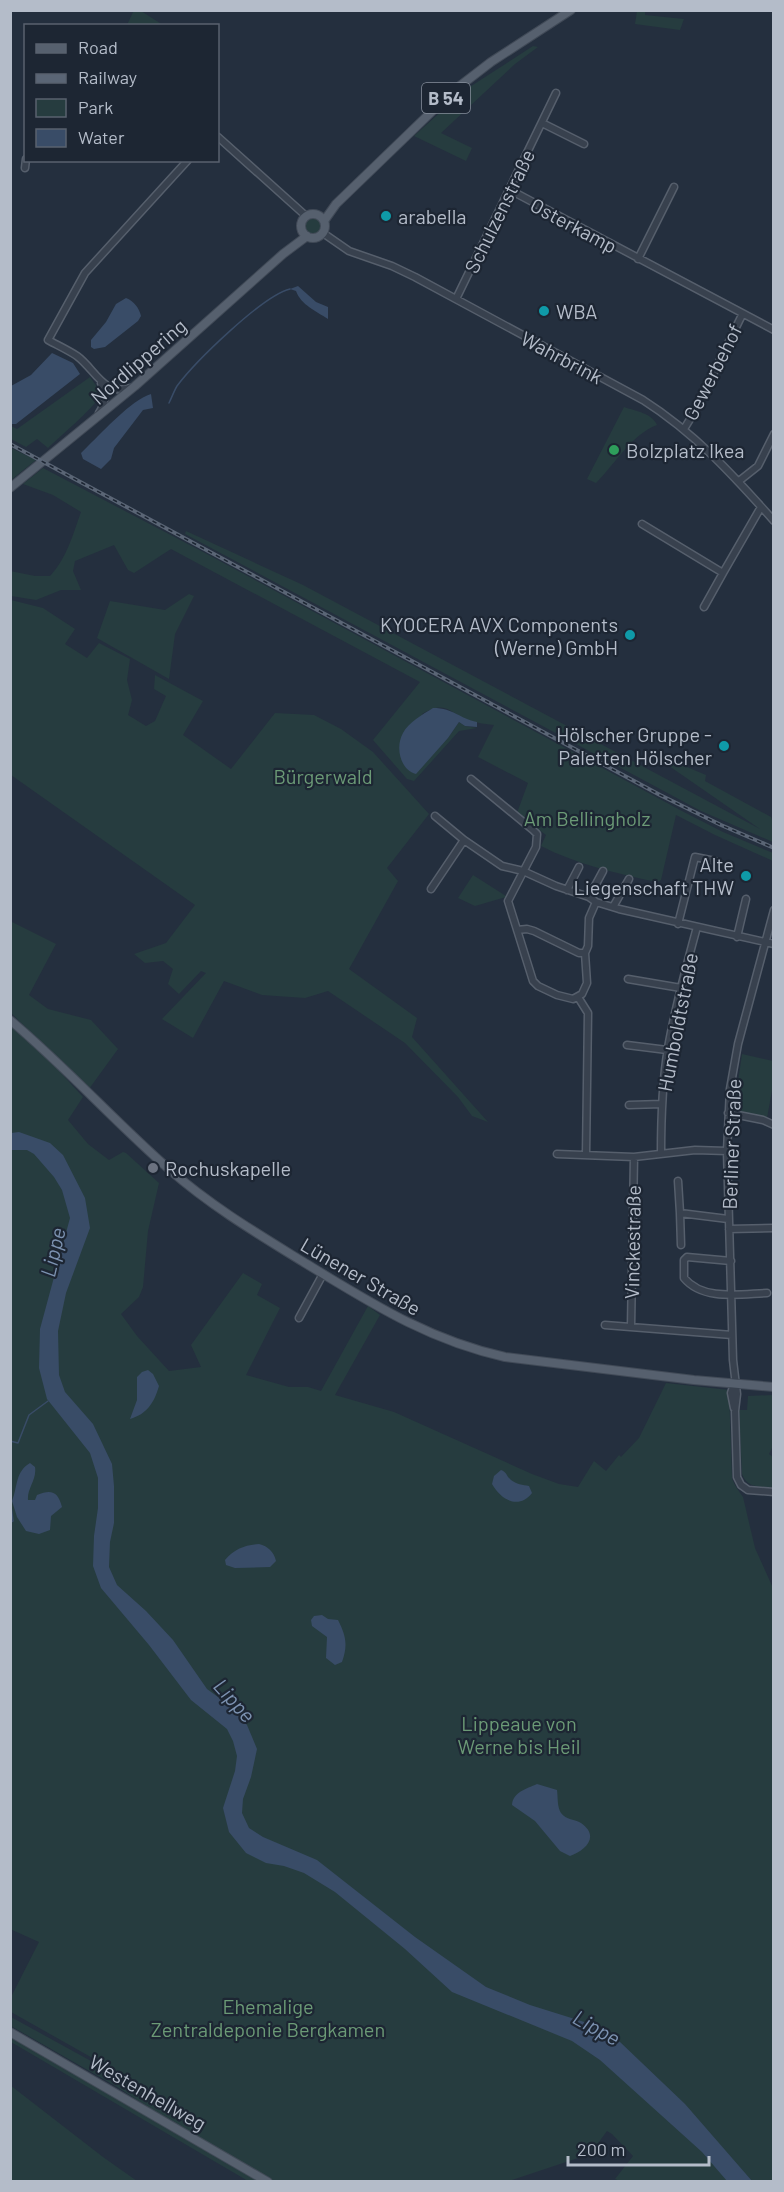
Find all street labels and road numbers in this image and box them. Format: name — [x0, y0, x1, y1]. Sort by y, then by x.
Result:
road number: B 54 — [422, 83, 470, 113]
street label: Schulzenstraße — [459, 145, 539, 277]
street label: Osterkamp — [527, 192, 621, 258]
street label: Nordlippering — [85, 313, 191, 409]
street label: Gewerbehof — [678, 320, 746, 424]
street label: Wahrbrink — [517, 326, 607, 388]
street label: Humboldtstraße — [652, 951, 702, 1093]
street label: Berliner Straße — [717, 1078, 745, 1210]
street label: Vinckestraße — [619, 1185, 645, 1299]
street label: Lünener Straße — [297, 1232, 425, 1320]
street label: Westenhellweg — [85, 2049, 211, 2135]

